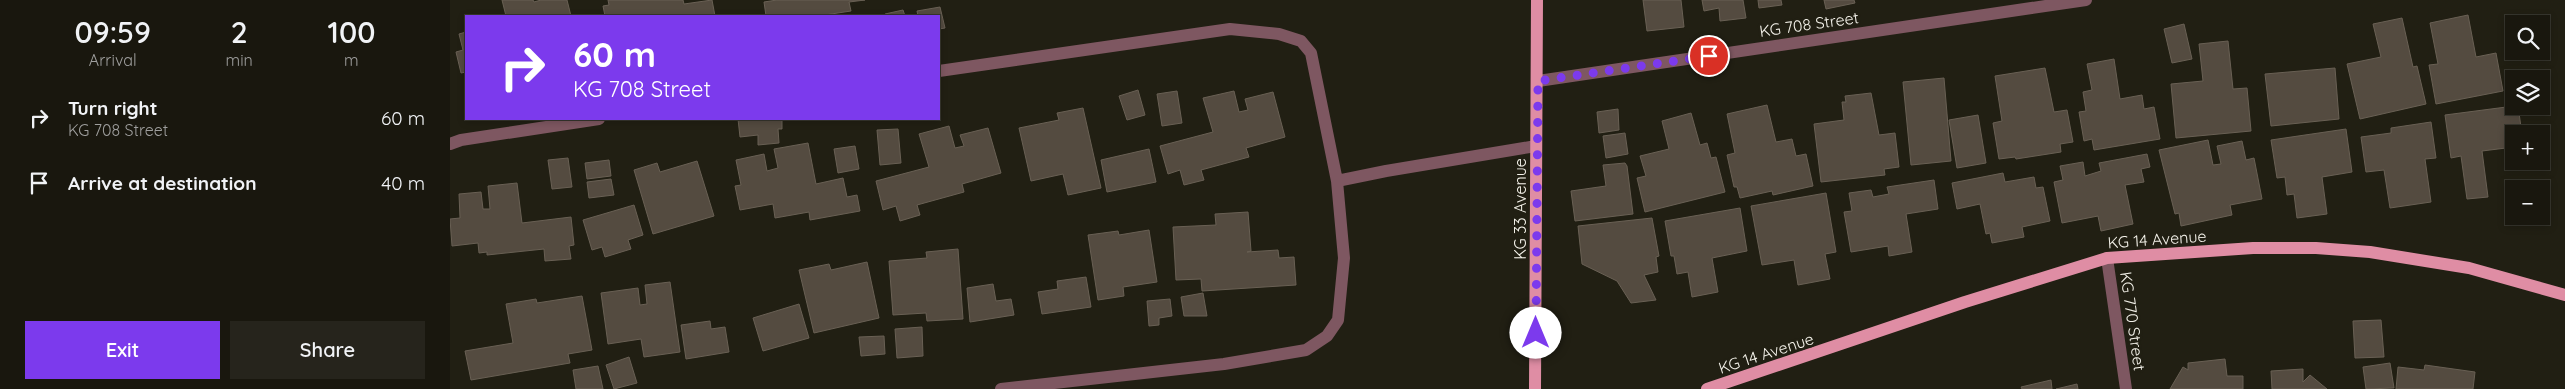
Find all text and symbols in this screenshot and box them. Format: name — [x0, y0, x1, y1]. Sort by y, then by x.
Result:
street label: KG 708 Street — [1758, 7, 1860, 41]
text: 09:59 — [75, 13, 151, 51]
text: 2 — [231, 13, 248, 51]
text: 100 — [327, 13, 375, 51]
map controls — [2505, 15, 2550, 225]
button: search — [2505, 15, 2550, 60]
text: 60 m — [573, 32, 656, 76]
icon: right — [490, 35, 555, 100]
pin — [1688, 35, 1730, 77]
icon: arrive — [1695, 42, 1723, 70]
text: Arrival — [89, 50, 137, 70]
text: min — [226, 50, 253, 70]
text: m — [344, 50, 359, 70]
button: layers — [2505, 70, 2550, 115]
text: KG 708 Street — [573, 75, 711, 103]
text: Turn right — [68, 96, 157, 120]
icon: right — [25, 104, 53, 132]
text: 60 m — [381, 106, 425, 130]
text: KG 708 Street — [68, 120, 168, 140]
button: + — [2505, 125, 2550, 170]
street label: KG 33 Avenue — [1510, 158, 1530, 260]
icon: arrive — [25, 169, 53, 197]
text: Arrive at destination — [68, 171, 257, 195]
text: 40 m — [381, 171, 425, 195]
button: − — [2505, 180, 2550, 225]
street label: KG 14 Avenue — [2107, 226, 2207, 252]
street label: KG 770 Street — [2116, 270, 2150, 372]
position arrow — [1509, 306, 1561, 358]
button: Exit — [25, 321, 220, 379]
button: Share — [230, 321, 425, 379]
street label: KG 14 Avenue — [1716, 328, 1816, 378]

